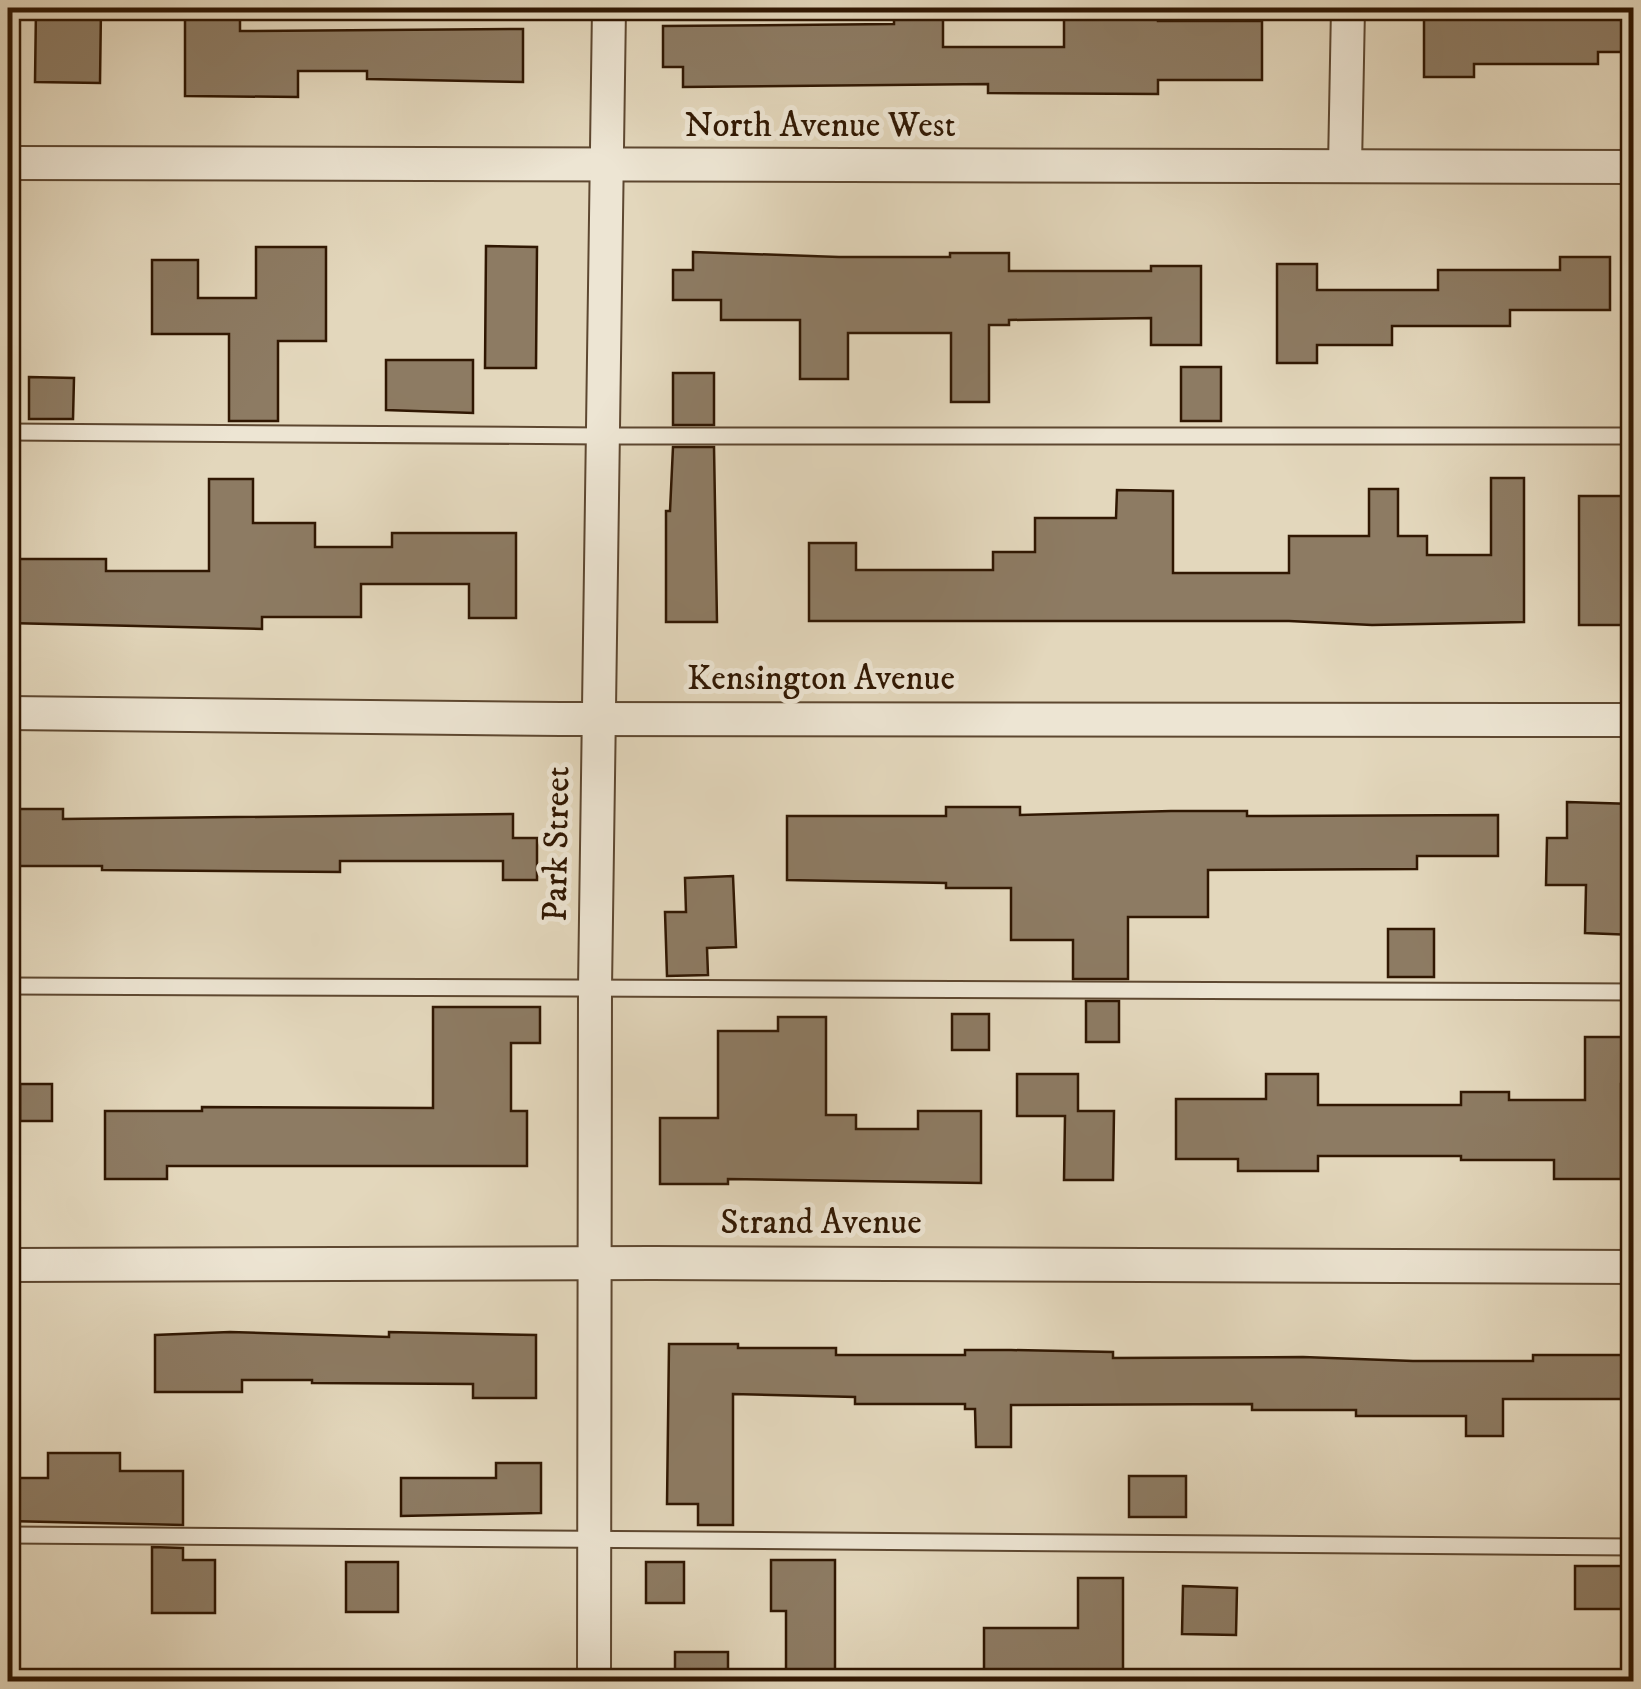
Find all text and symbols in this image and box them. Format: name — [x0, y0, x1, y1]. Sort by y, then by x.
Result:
street label: North Avenue West — [684, 104, 956, 148]
street label: Kensington Avenue — [687, 657, 955, 701]
street label: Park Street — [534, 766, 580, 922]
street label: Strand Avenue — [720, 1201, 922, 1245]

